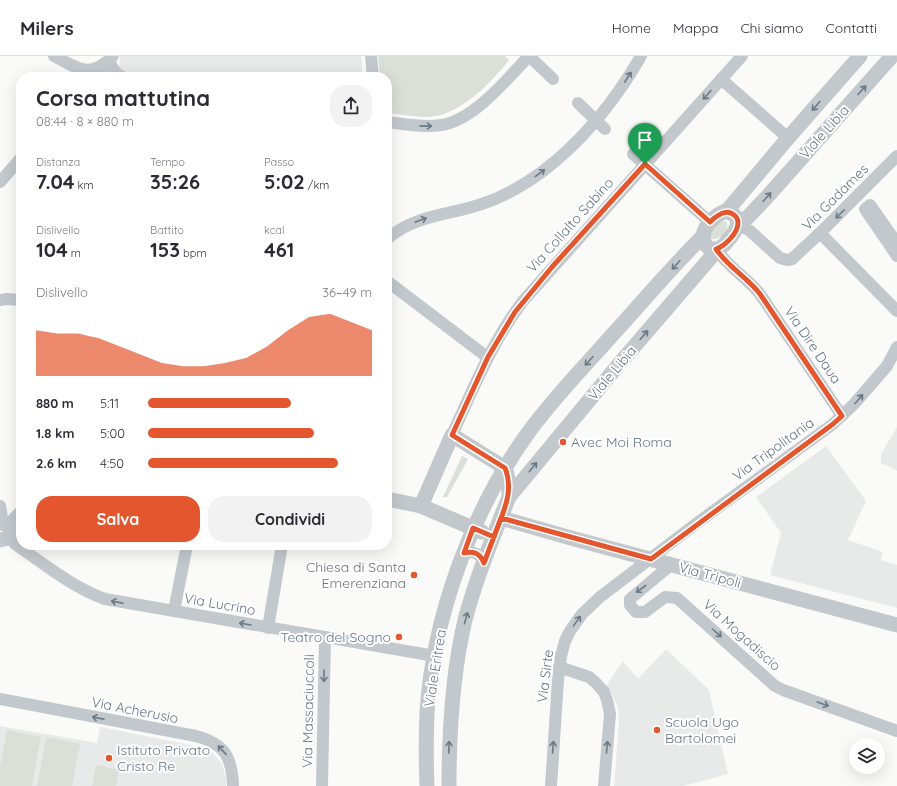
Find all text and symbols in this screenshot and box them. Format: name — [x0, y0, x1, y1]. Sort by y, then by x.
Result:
text: Milers — [20, 16, 74, 40]
text: Home — [612, 19, 651, 37]
text: Mappa — [673, 19, 718, 37]
text: Chi siamo — [740, 19, 804, 37]
text: Contatti — [826, 19, 877, 37]
one-way arrow — [624, 71, 632, 83]
text: Corsa mattutina — [36, 84, 210, 112]
one-way arrow — [858, 84, 867, 95]
button: share — [330, 85, 372, 127]
one-way arrow — [702, 90, 711, 101]
street label: Viale Libia — [795, 101, 853, 163]
one-way arrow — [811, 101, 820, 112]
text: 08:44 · 8 × 880 m — [36, 113, 134, 129]
one-way arrow — [419, 122, 432, 130]
pin — [628, 123, 662, 164]
icon: arrive — [634, 129, 656, 151]
text: Distanza — [36, 155, 80, 169]
text: Tempo — [150, 155, 185, 169]
text: Passo — [264, 155, 294, 169]
street label: Via Gadames — [798, 160, 872, 234]
text: 7.04 — [36, 169, 75, 194]
text: 35:26 — [150, 169, 200, 194]
text: 5:02 — [264, 169, 305, 194]
one-way arrow — [535, 169, 546, 177]
street label: Via Collalto Sabino — [523, 174, 617, 276]
text: km — [75, 178, 94, 192]
text: /km — [305, 178, 329, 192]
one-way arrow — [762, 192, 771, 202]
one-way arrow — [835, 209, 845, 219]
one-way arrow — [414, 215, 426, 223]
text: Dislivello — [36, 223, 80, 237]
text: Battito — [150, 223, 184, 237]
text: kcal — [264, 223, 285, 237]
text: 104 — [36, 237, 68, 262]
text: 153 — [150, 237, 180, 262]
text: 461 — [264, 237, 294, 262]
text: m — [68, 246, 81, 260]
text: bpm — [180, 246, 206, 260]
one-way arrow — [671, 260, 681, 270]
text: Dislivello — [36, 284, 88, 300]
text: 36–49 m — [322, 284, 372, 300]
street label: Via Dire Daua — [781, 303, 845, 387]
one-way arrow — [639, 330, 648, 340]
street label: Viale Libia — [584, 342, 640, 404]
one-way arrow — [585, 356, 594, 366]
one-way arrow — [854, 393, 863, 404]
text: 880 m — [36, 395, 74, 411]
text: 5:11 — [100, 395, 119, 411]
street label: Via Tripolitania — [729, 413, 817, 485]
text: 1.8 km — [36, 425, 74, 441]
text: 5:00 — [100, 425, 125, 441]
place label: Avec Moi Roma — [571, 433, 672, 451]
marker: Avec Moi Roma — [558, 437, 568, 447]
text: 2.6 km — [36, 455, 77, 471]
text: 4:50 — [100, 455, 124, 471]
one-way arrow — [529, 461, 537, 472]
button: Salva — [36, 496, 200, 542]
button: Condividi — [208, 496, 372, 542]
place label: Chiesa di Santa Emerenziana — [306, 558, 406, 592]
street label: Via Tripoli — [677, 558, 743, 592]
marker: Chiesa di Santa Emerenziana — [409, 570, 419, 580]
one-way arrow — [636, 585, 647, 593]
street label: Via Lucrino — [183, 589, 257, 619]
street label: Via Mogadiscio — [699, 595, 785, 675]
one-way arrow — [111, 597, 124, 605]
one-way arrow — [463, 612, 470, 625]
one-way arrow — [573, 616, 581, 627]
one-way arrow — [239, 619, 252, 627]
place label: Teatro del Sogno — [281, 628, 391, 646]
street label: Viale Eritrea — [420, 628, 450, 708]
one-way arrow — [712, 628, 722, 638]
marker: Teatro del Sogno — [394, 632, 404, 642]
street label: Via Sirte — [533, 648, 557, 704]
street label: Via Massaciuccoli — [298, 654, 318, 768]
one-way arrow — [320, 669, 328, 682]
street label: Via Acherusio — [90, 693, 180, 727]
one-way arrow — [817, 701, 829, 709]
place label: Scuola Ugo Bartolomei — [665, 713, 739, 747]
one-way arrow — [91, 714, 104, 722]
marker: Scuola Ugo Bartolomei — [652, 725, 662, 735]
map controls — [849, 738, 885, 774]
button: layers — [849, 738, 885, 774]
place label: Istituto Privato Cristo Re — [117, 741, 210, 775]
one-way arrow — [446, 741, 453, 754]
one-way arrow — [550, 741, 557, 754]
one-way arrow — [604, 741, 611, 754]
one-way arrow — [217, 745, 227, 755]
marker: Istituto Privato Cristo Re — [104, 753, 114, 763]

